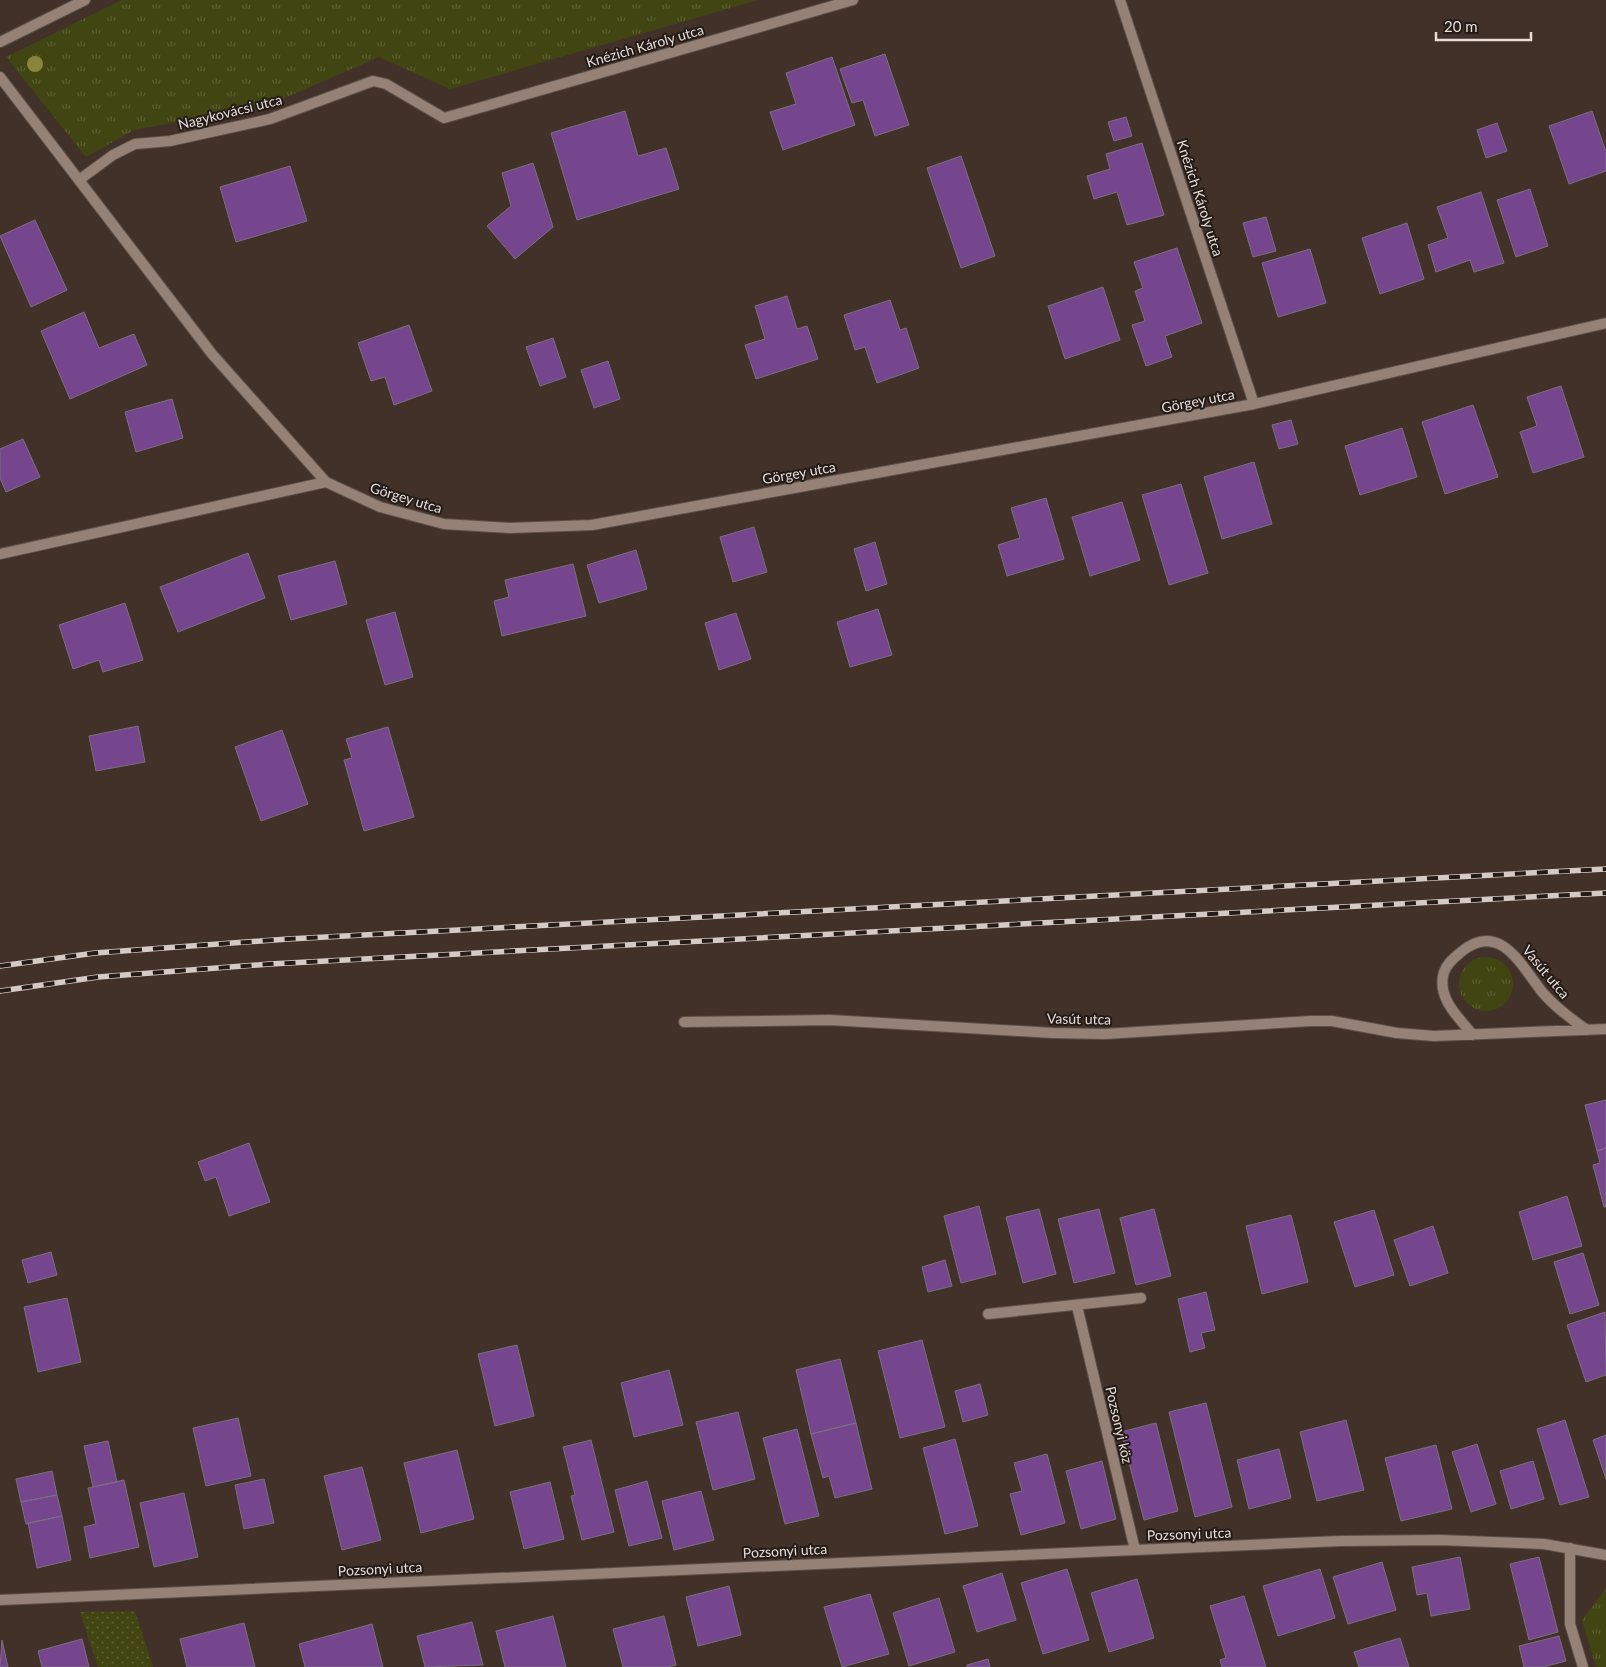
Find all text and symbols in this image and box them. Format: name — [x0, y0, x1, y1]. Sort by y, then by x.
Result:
scale bar — [1436, 10, 1531, 42]
text: 20 m — [1444, 17, 1478, 35]
street label: Knézich Károly utca — [584, 21, 706, 70]
street label: Nagykovácsi utca — [176, 90, 284, 133]
street label: Knézich Károly utca — [1174, 137, 1227, 258]
street label: Görgey utca — [1160, 385, 1236, 416]
street label: Görgey utca — [761, 458, 837, 487]
street label: Görgey utca — [368, 479, 444, 517]
street label: Vasút utca — [1519, 942, 1574, 1002]
street label: Vasút utca — [1047, 1009, 1111, 1028]
street label: Pozsonyi köz — [1102, 1385, 1137, 1465]
street label: Pozsonyi utca — [1147, 1524, 1231, 1543]
street label: Pozsonyi utca — [742, 1540, 828, 1561]
street label: Pozsonyi utca — [337, 1558, 423, 1579]

